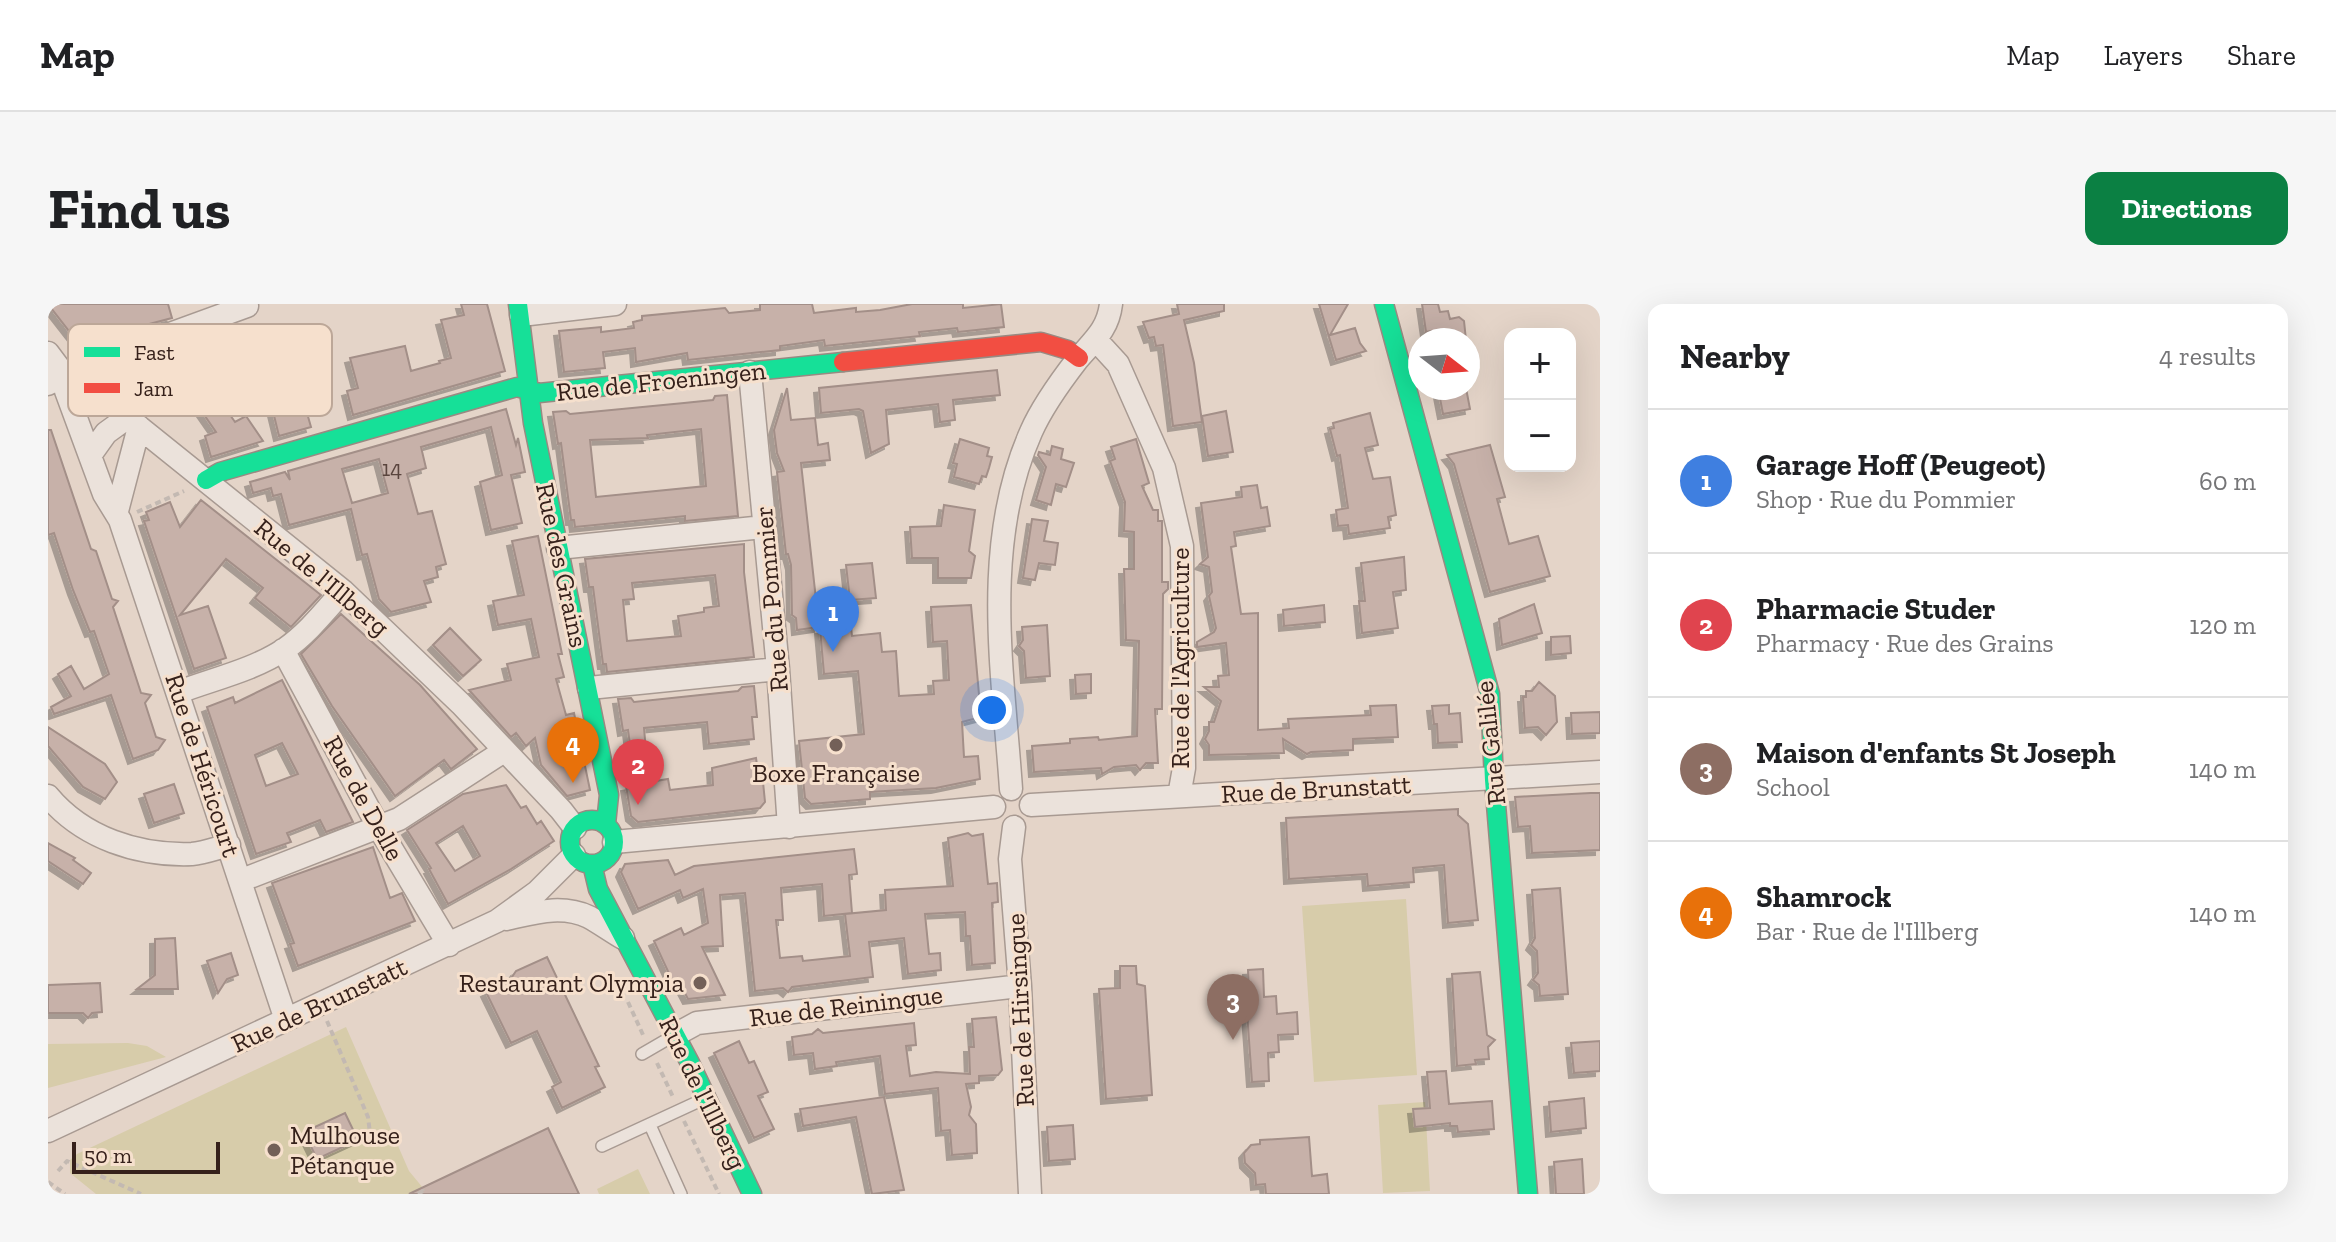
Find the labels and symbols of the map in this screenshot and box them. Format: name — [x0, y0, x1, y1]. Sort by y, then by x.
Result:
legend — [68, 324, 332, 416]
north arrow — [1408, 328, 1480, 400]
text: Fast — [134, 339, 175, 366]
street label: Rue de Froeningen — [555, 354, 767, 408]
text: Jam — [134, 375, 173, 402]
house number: 14 — [382, 455, 402, 482]
street label: Rue des Grains — [529, 480, 595, 650]
street label: Rue du Pommier — [747, 505, 795, 693]
street label: Rue de l'Illberg — [248, 511, 396, 643]
street label: Rue de l'Agriculture — [1164, 548, 1196, 768]
pin: 1 — [807, 586, 859, 652]
street label: Rue de Héricourt — [158, 669, 248, 861]
street label: Rue Galilée — [1468, 679, 1512, 807]
your location — [972, 690, 1012, 730]
pin: 4 — [547, 717, 599, 783]
street label: Rue de Delle — [317, 730, 411, 866]
marker: Boxe Française — [827, 736, 845, 754]
pin: 2 — [612, 739, 664, 805]
place label: Boxe Française — [752, 757, 920, 789]
street label: Rue de Brunstatt — [1220, 768, 1412, 810]
street label: Rue de Hirsingue — [999, 912, 1041, 1108]
street label: Rue de Brunstatt — [226, 950, 412, 1060]
place label: Restaurant Olympia — [459, 967, 684, 999]
marker: Restaurant Olympia — [691, 974, 709, 992]
pin: 3 — [1207, 974, 1259, 1040]
street label: Rue de Reiningue — [748, 978, 944, 1034]
street label: Rue de l'Illberg — [652, 1011, 754, 1175]
place label: Mulhouse Pétanque — [290, 1119, 400, 1181]
scale bar — [72, 1138, 220, 1174]
marker: Mulhouse Pétanque — [265, 1141, 283, 1159]

